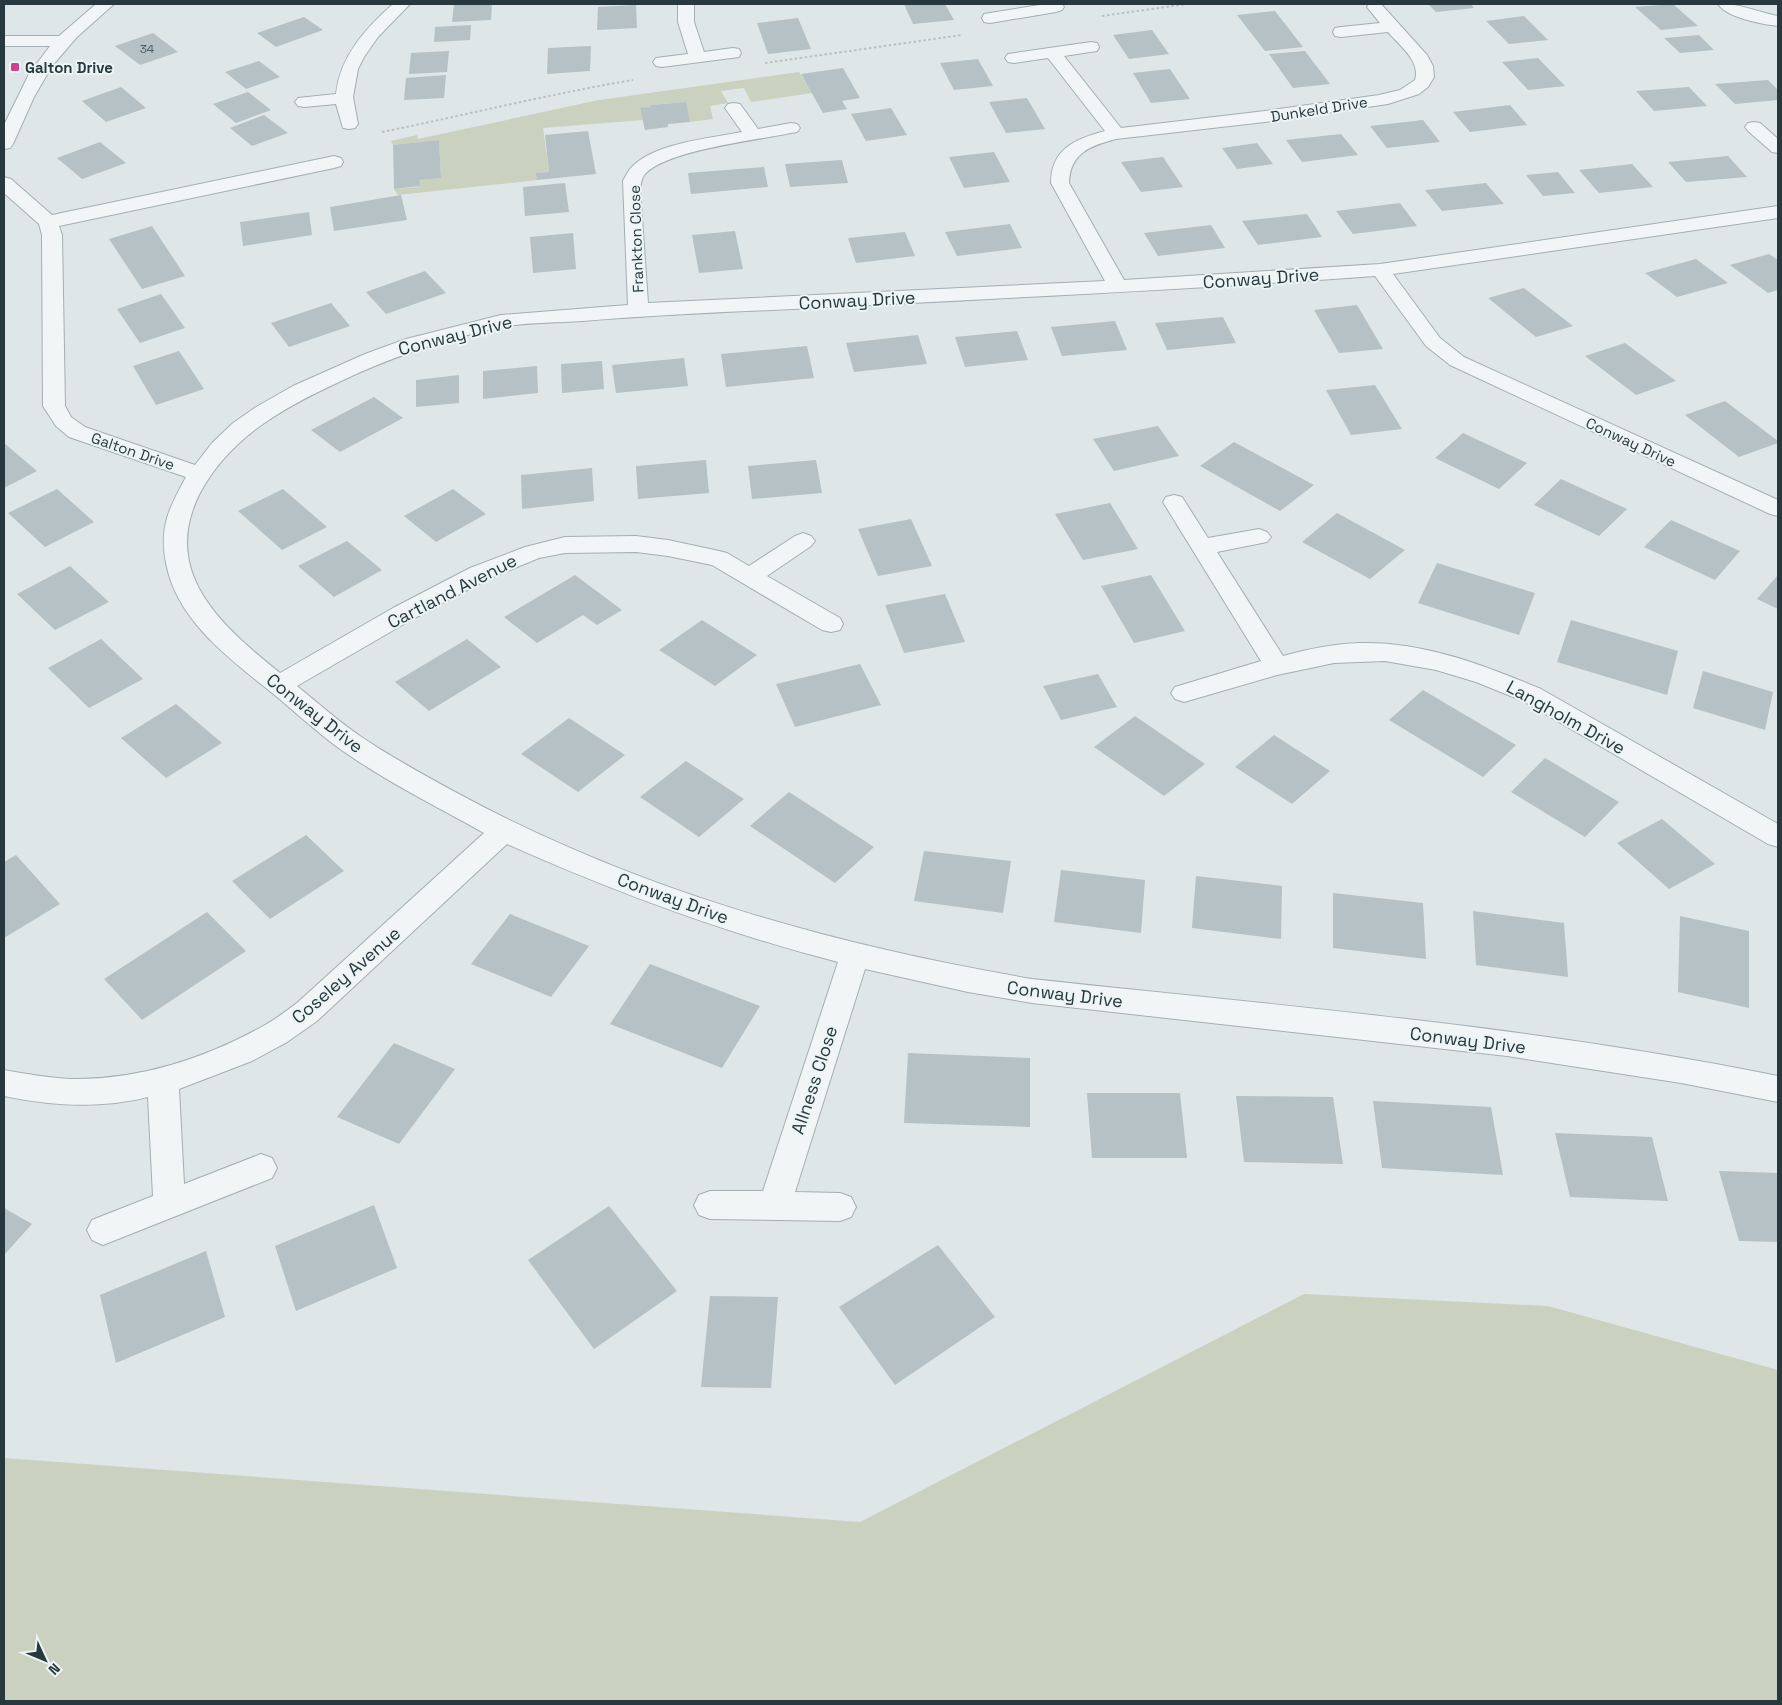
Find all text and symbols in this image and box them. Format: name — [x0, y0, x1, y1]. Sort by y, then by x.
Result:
house number: 34 — [140, 41, 155, 57]
place label: Galton Drive — [25, 58, 113, 77]
marker: Galton Drive — [9, 61, 21, 73]
street label: Dunkeld Drive — [1269, 92, 1369, 126]
street label: Frankton Close — [625, 185, 647, 293]
street label: Conway Drive — [1202, 262, 1320, 294]
street label: Conway Drive — [798, 285, 916, 315]
street label: Conway Drive — [396, 310, 514, 360]
street label: Conway Drive — [1583, 413, 1679, 471]
street label: Galton Drive — [89, 428, 177, 474]
street label: Cartland Avenue — [383, 548, 521, 634]
street label: Conway Drive — [262, 668, 368, 758]
street label: Langholm Drive — [1502, 675, 1630, 759]
street label: Conway Drive — [614, 867, 732, 929]
street label: Coseley Avenue — [287, 921, 405, 1029]
street label: Conway Drive — [1006, 975, 1124, 1013]
street label: Conway Drive — [1409, 1021, 1527, 1059]
street label: Allness Close — [786, 1023, 842, 1137]
north arrow — [20, 1635, 70, 1685]
text: N — [45, 1659, 64, 1679]

